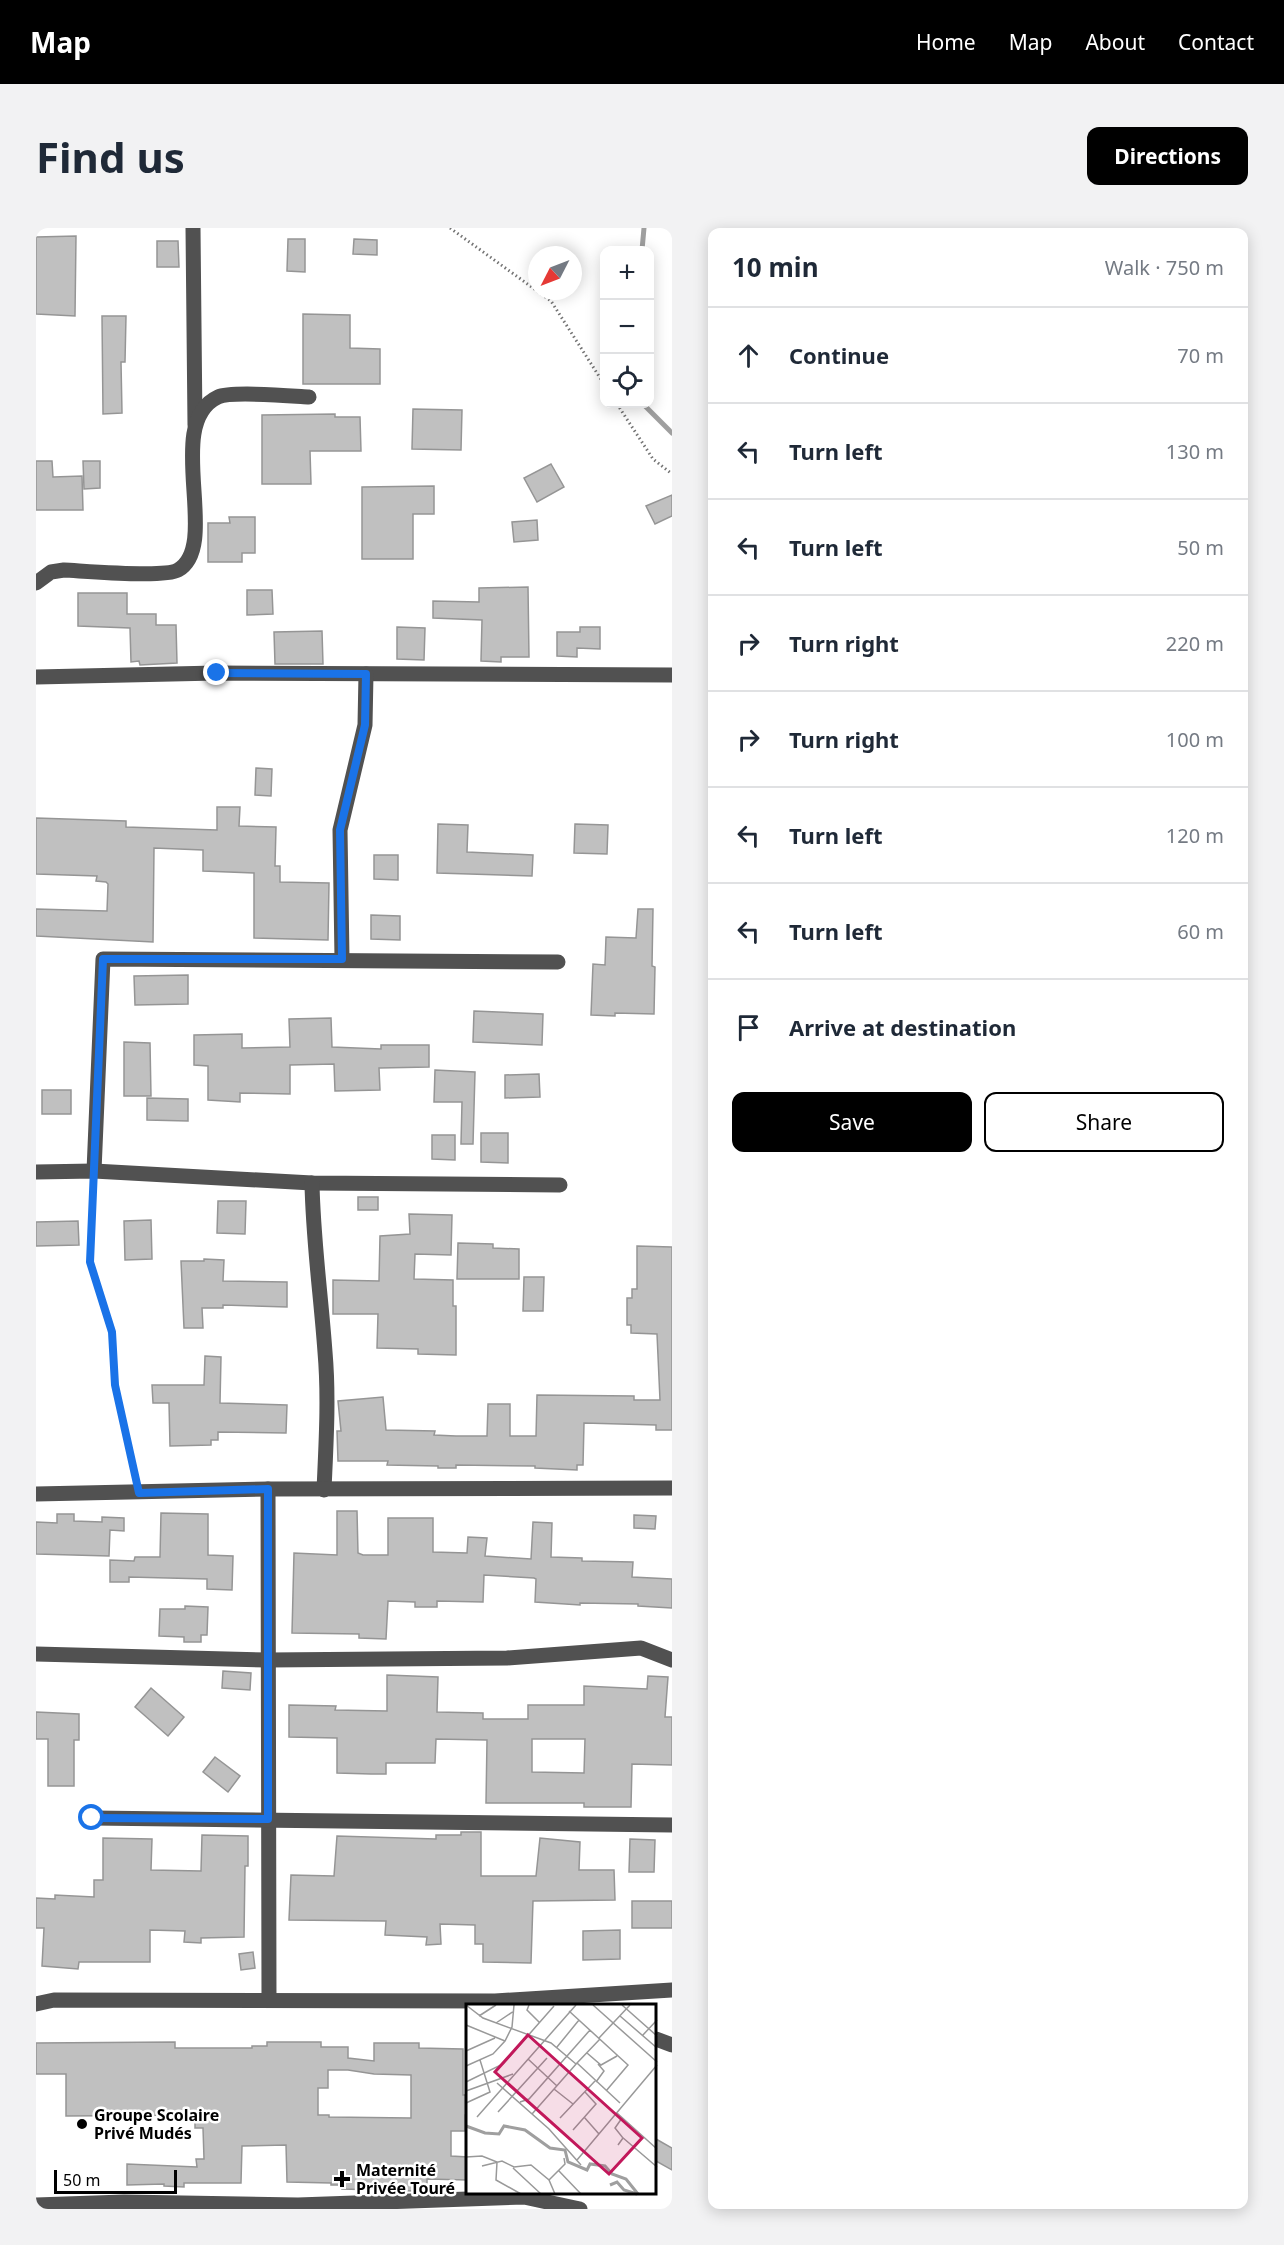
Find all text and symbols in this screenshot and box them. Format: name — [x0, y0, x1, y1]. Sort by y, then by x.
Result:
text: Map — [30, 23, 91, 61]
text: Home — [916, 28, 976, 56]
text: Map — [1009, 28, 1052, 56]
text: About — [1085, 28, 1145, 56]
text: Contact — [1178, 28, 1254, 56]
button: Directions — [1087, 127, 1248, 185]
text: Find us — [36, 128, 185, 185]
north arrow — [528, 246, 582, 300]
map controls — [600, 246, 654, 408]
button: + — [600, 246, 654, 300]
text: 10 min — [732, 249, 819, 285]
text: Walk · 750 m — [1105, 254, 1224, 281]
button: − — [600, 300, 654, 354]
icon: ahead — [732, 339, 765, 372]
text: Continue — [789, 340, 889, 370]
text: 70 m — [1177, 342, 1224, 369]
button: locate — [600, 354, 654, 408]
icon: left — [732, 435, 765, 468]
text: Turn left — [789, 436, 883, 466]
text: 130 m — [1166, 438, 1224, 465]
icon: left — [732, 531, 765, 564]
text: Turn left — [789, 532, 883, 562]
text: 50 m — [1177, 534, 1224, 561]
icon: right — [732, 627, 765, 660]
text: Turn right — [789, 628, 899, 658]
text: 220 m — [1166, 630, 1224, 657]
route end — [203, 659, 229, 685]
icon: right — [732, 723, 765, 756]
text: Turn right — [789, 724, 899, 754]
text: 100 m — [1166, 726, 1224, 753]
icon: left — [732, 819, 765, 852]
text: Turn left — [789, 820, 883, 850]
text: 120 m — [1166, 822, 1224, 849]
icon: left — [732, 915, 765, 948]
text: Turn left — [789, 916, 883, 946]
text: 60 m — [1177, 918, 1224, 945]
icon: arrive — [732, 1011, 765, 1044]
text: Arrive at destination — [789, 1012, 1016, 1042]
button: Save — [732, 1092, 972, 1152]
button: Share — [984, 1092, 1224, 1152]
route start — [78, 1804, 104, 1830]
inset map — [466, 2004, 657, 2194]
place label: Groupe Scolaire Privé Mudés — [94, 2104, 219, 2144]
marker: Groupe Scolaire Privé Mudés — [75, 2117, 89, 2131]
place label: Maternité Privée Touré — [356, 2159, 455, 2199]
scale bar — [54, 2167, 177, 2194]
text: 50 m — [63, 2169, 100, 2191]
marker: Maternité Privée Touré — [333, 2170, 351, 2188]

